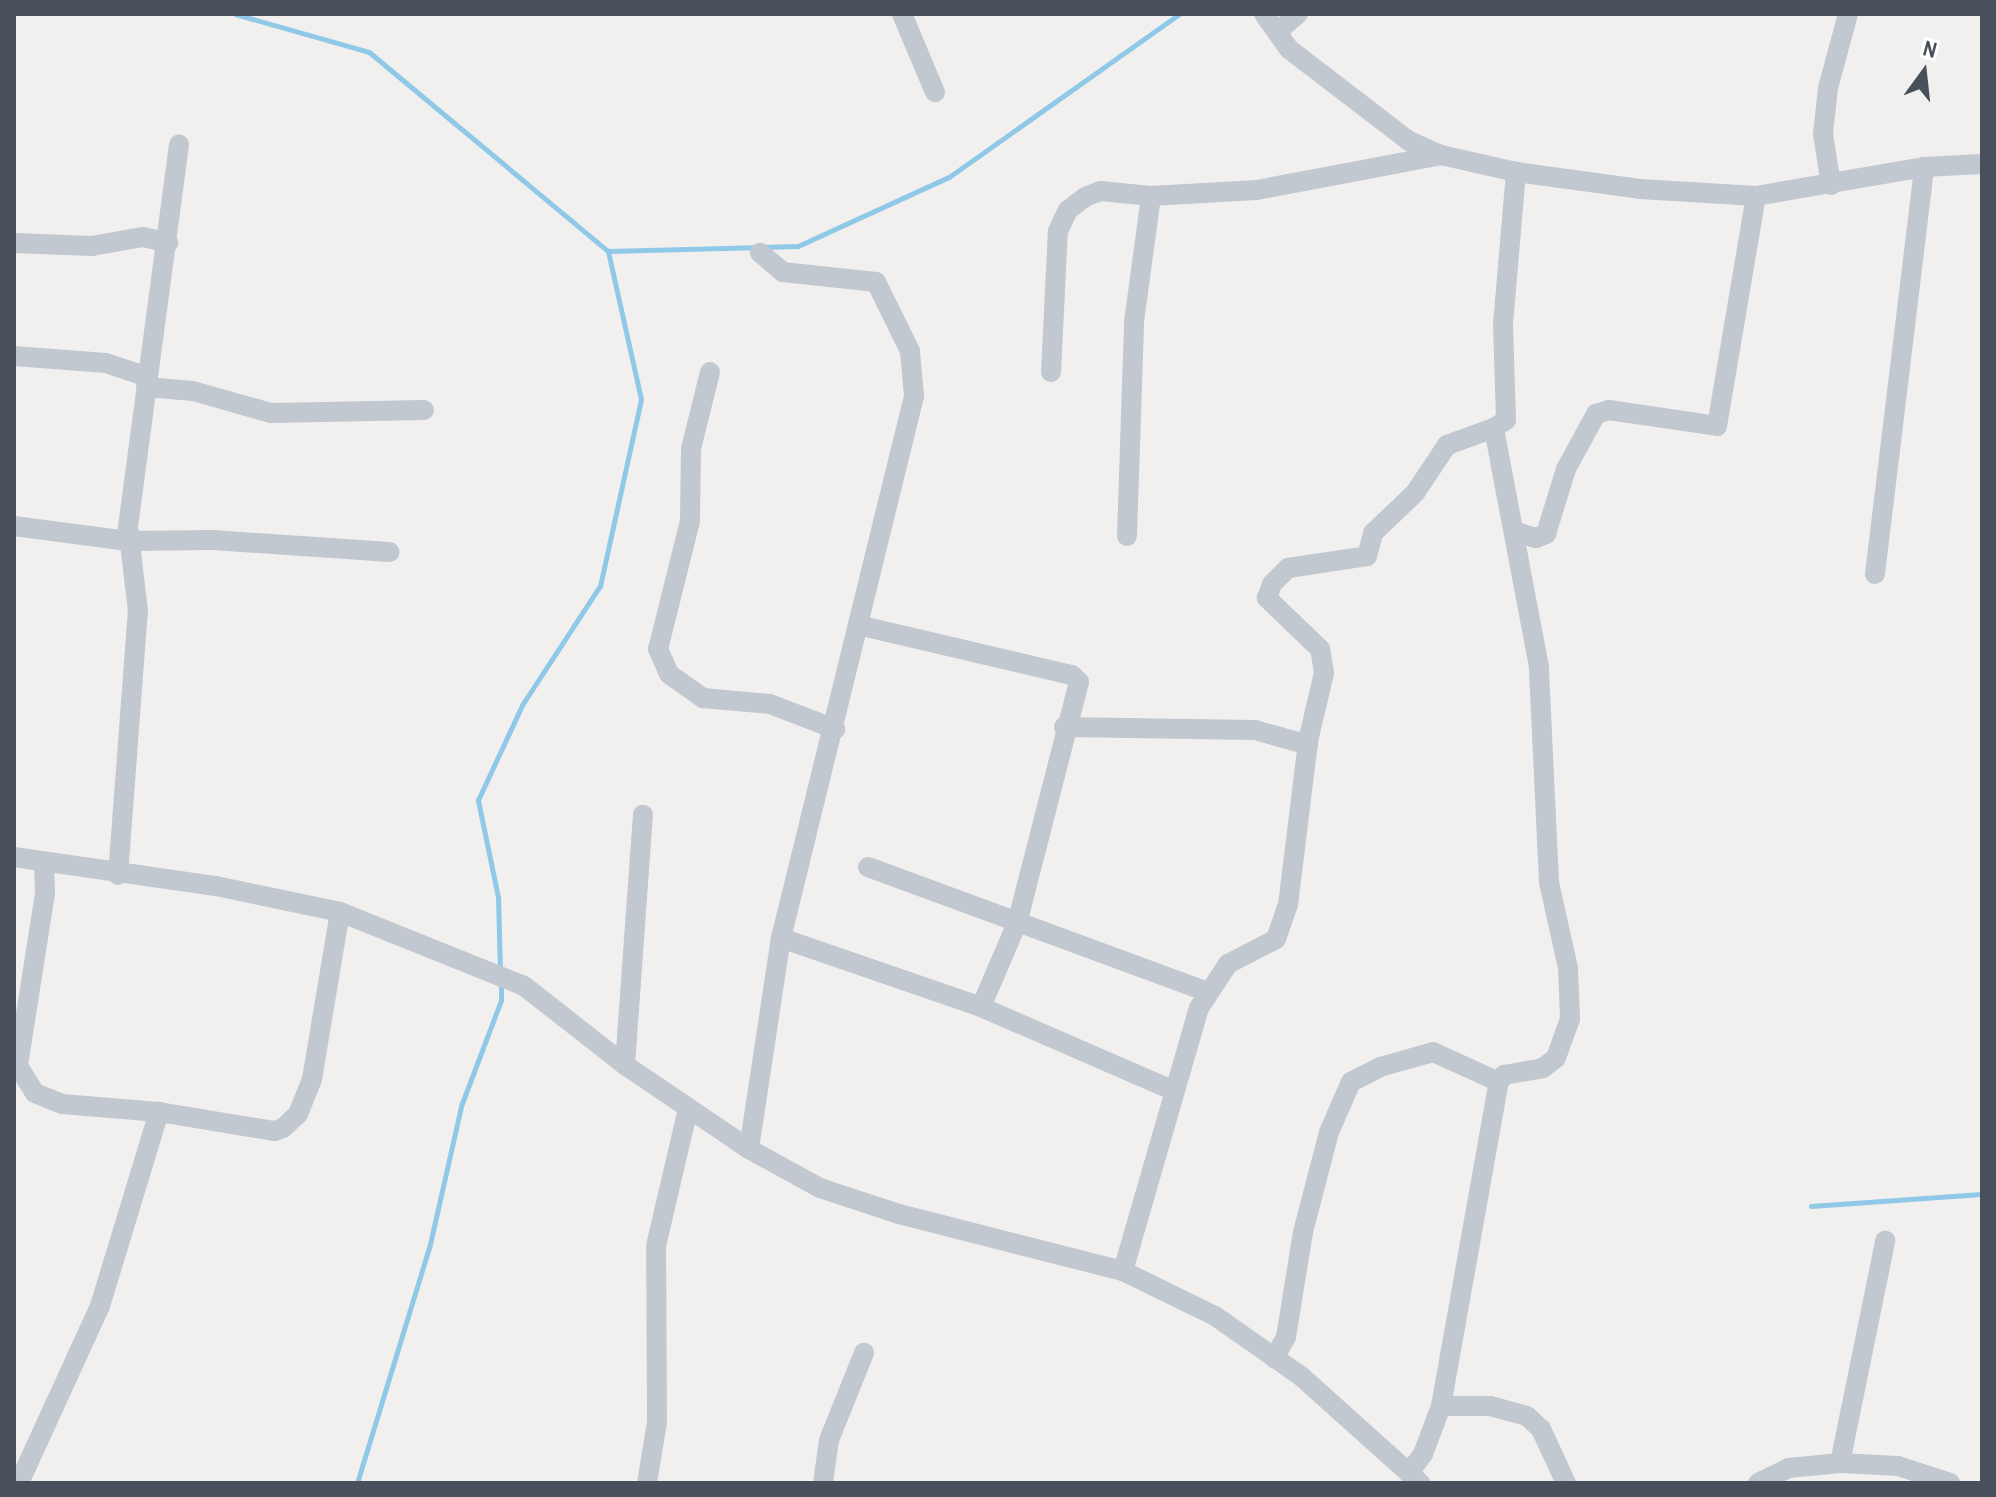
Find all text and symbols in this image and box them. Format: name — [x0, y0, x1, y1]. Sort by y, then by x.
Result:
north arrow — [1884, 32, 1964, 112]
text: N — [1920, 33, 1940, 65]

